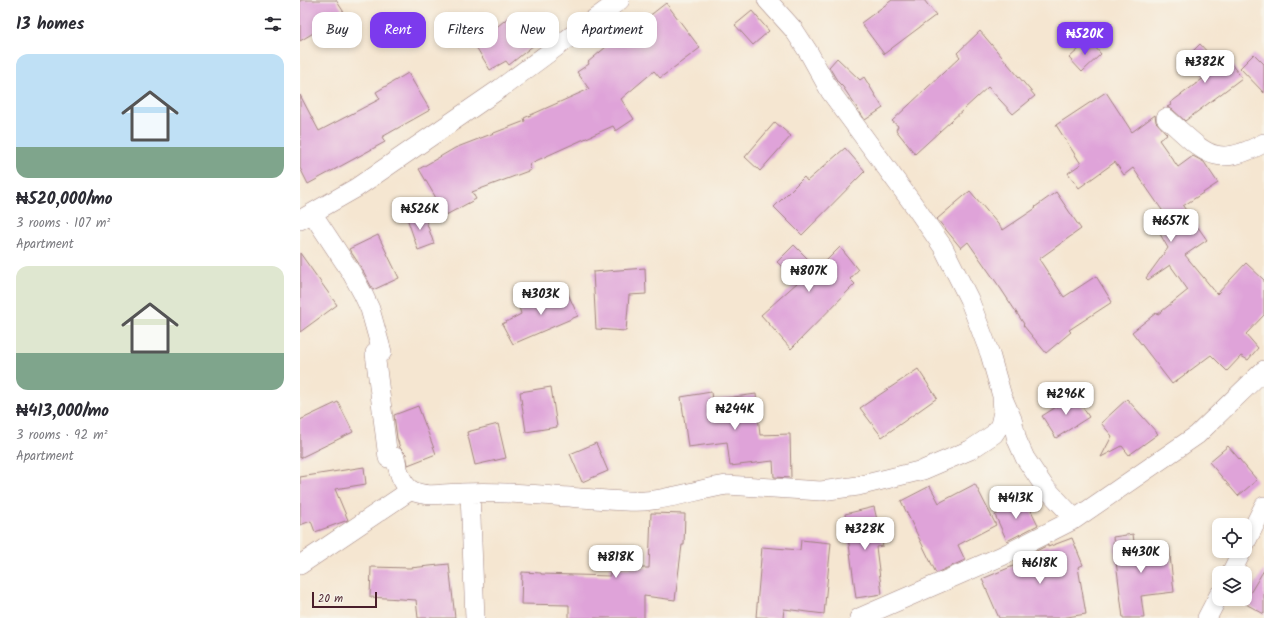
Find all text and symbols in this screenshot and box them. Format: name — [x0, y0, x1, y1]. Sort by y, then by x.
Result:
text: 13 homes — [16, 11, 84, 38]
chip: Buy — [312, 12, 362, 48]
chip: Rent — [370, 12, 426, 48]
chip: Filters — [434, 12, 498, 48]
chip: New — [506, 12, 559, 48]
chip: Apartment — [567, 12, 657, 48]
icon: filters — [262, 13, 284, 35]
pin: ₦520K — [1057, 22, 1113, 56]
text: ₦520K — [1066, 24, 1104, 45]
pin: ₦382K — [1177, 50, 1233, 84]
text: ₦382K — [1185, 52, 1225, 73]
icon: home — [114, 80, 186, 152]
text: ₦520,000/mo — [16, 186, 113, 213]
pin: ₦526K — [392, 197, 448, 231]
text: ₦526K — [401, 199, 439, 220]
pin: ₦657K — [1143, 209, 1199, 243]
text: ₦657K — [1153, 211, 1189, 232]
text: 3 rooms · 107 m² — [16, 213, 110, 234]
text: Apartment — [16, 234, 74, 255]
pin: ₦807K — [781, 259, 837, 293]
text: ₦807K — [790, 261, 828, 282]
pin: ₦303K — [513, 282, 569, 316]
text: ₦303K — [522, 284, 560, 305]
icon: home — [114, 292, 186, 364]
pin: ₦296K — [1038, 382, 1094, 416]
text: ₦296K — [1047, 384, 1085, 405]
pin: ₦244K — [707, 397, 763, 431]
text: ₦413,000/mo — [16, 398, 109, 425]
text: ₦244K — [716, 399, 754, 420]
text: 3 rooms · 92 m² — [16, 425, 108, 446]
text: Apartment — [16, 446, 74, 467]
pin: ₦413K — [988, 486, 1044, 520]
text: ₦413K — [998, 488, 1034, 509]
pin: ₦328K — [837, 517, 893, 551]
map controls — [1212, 518, 1252, 606]
button: locate — [1212, 518, 1252, 558]
text: ₦328K — [845, 519, 885, 540]
pin: ₦430K — [1113, 540, 1169, 574]
text: ₦430K — [1122, 542, 1160, 563]
pin: ₦818K — [588, 545, 644, 579]
text: ₦818K — [598, 547, 634, 568]
pin: ₦618K — [1012, 551, 1068, 585]
text: ₦618K — [1022, 553, 1058, 574]
button: layers — [1212, 566, 1252, 606]
scale bar — [312, 590, 377, 609]
text: 20 m — [318, 590, 343, 608]

